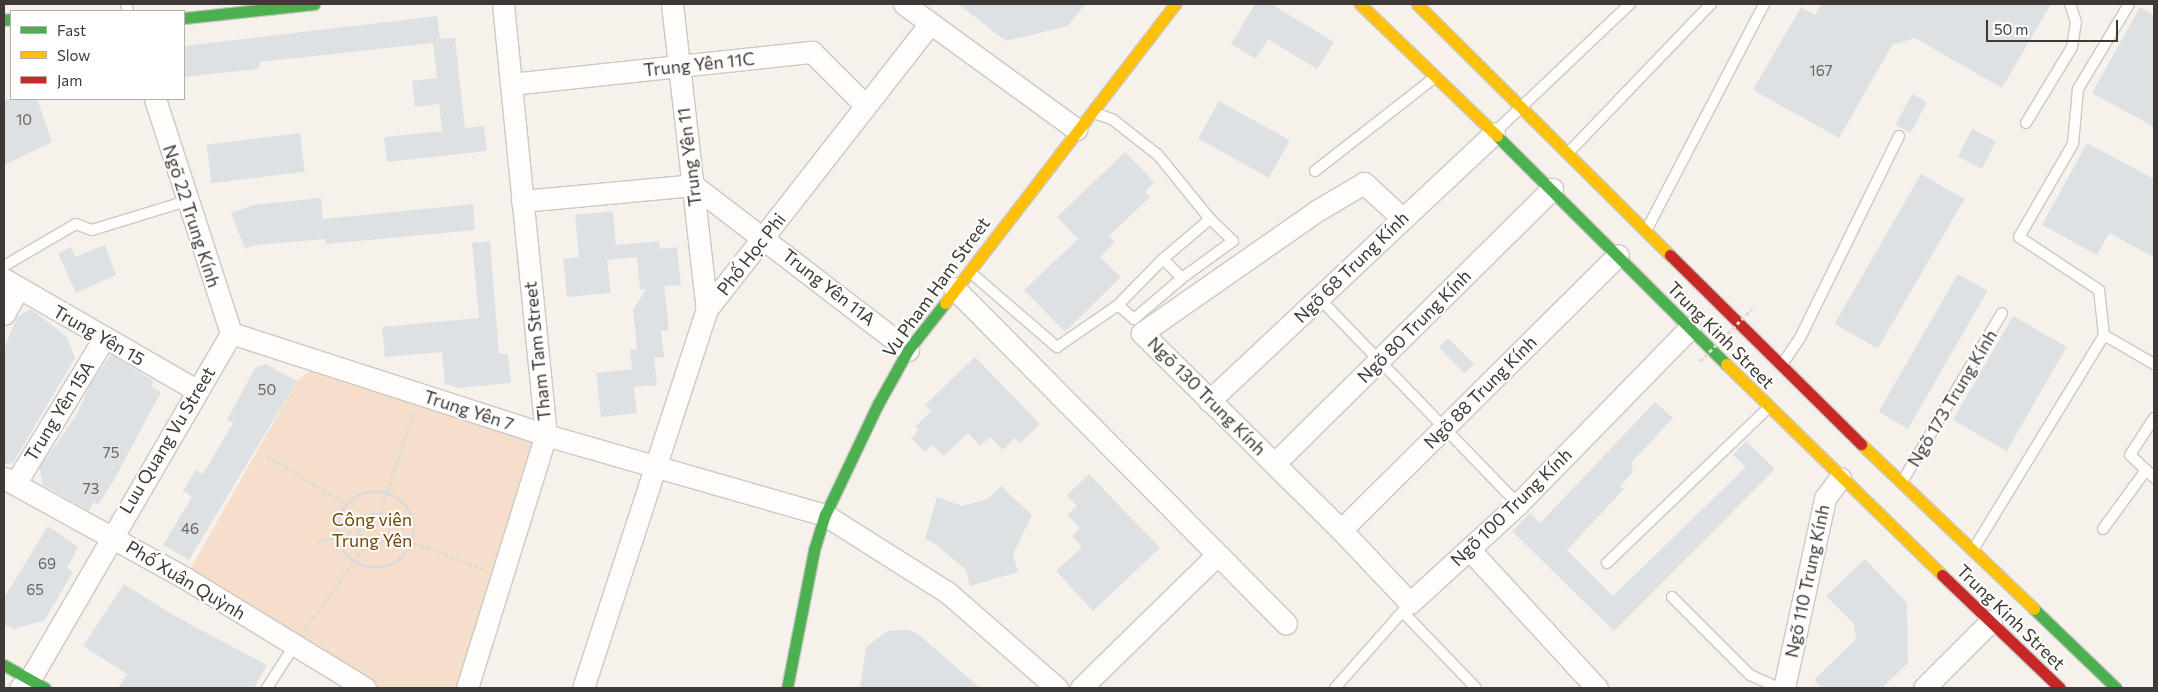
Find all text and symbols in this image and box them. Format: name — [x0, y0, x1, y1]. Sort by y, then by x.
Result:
legend — [10, 10, 185, 100]
scale bar — [1988, 10, 2120, 42]
text: 50 m — [1994, 20, 2028, 38]
text: Fast — [57, 21, 86, 39]
text: Slow — [57, 46, 90, 64]
street label: Trung Yên 11C — [642, 47, 756, 81]
house number: 167 — [1809, 62, 1833, 80]
text: Jam — [57, 71, 82, 89]
street label: Trung Yên 11 — [672, 106, 706, 208]
house number: 10 — [16, 111, 32, 129]
street label: Ngõ 22 Trung Kính — [159, 142, 225, 290]
street label: Ngõ 68 Trung Kính — [1289, 207, 1413, 327]
street label: Phố Học Phi — [712, 208, 790, 300]
street label: Vu Pham Ham Street — [878, 213, 994, 361]
street label: Trung Yên 11A — [778, 244, 880, 330]
street label: Ngõ 80 Trung Kính — [1353, 265, 1475, 387]
street label: Trung Kinh Street — [1663, 277, 1779, 393]
street label: Tham Tam Street — [519, 280, 555, 422]
street label: Trung Yên 15 — [49, 300, 149, 370]
street label: Ngõ 173 Trung Kính — [1902, 325, 2002, 471]
street label: Ngõ 88 Trung Kính — [1419, 331, 1541, 453]
street label: Ngõ 130 Trung Kính — [1143, 332, 1271, 460]
street label: Trung Yên 15A — [20, 357, 98, 465]
street label: Luu Quang Vu Street — [115, 363, 219, 517]
house number: 50 — [258, 381, 276, 399]
street label: Trung Yên 7 — [421, 385, 517, 435]
house number: 75 — [103, 444, 119, 462]
street label: Ngõ 100 Trung Kính — [1446, 444, 1576, 570]
house number: 73 — [83, 480, 99, 498]
street label: Ngõ 110 Trung Kính — [1780, 502, 1834, 660]
park label: Công viên Trung Yên — [332, 509, 412, 552]
house number: 46 — [181, 520, 199, 538]
street label: Phố Xuân Quỳnh — [122, 536, 250, 624]
house number: 69 — [38, 555, 56, 573]
street label: Trung Kinh Street — [1952, 560, 2070, 674]
house number: 65 — [26, 581, 44, 599]

